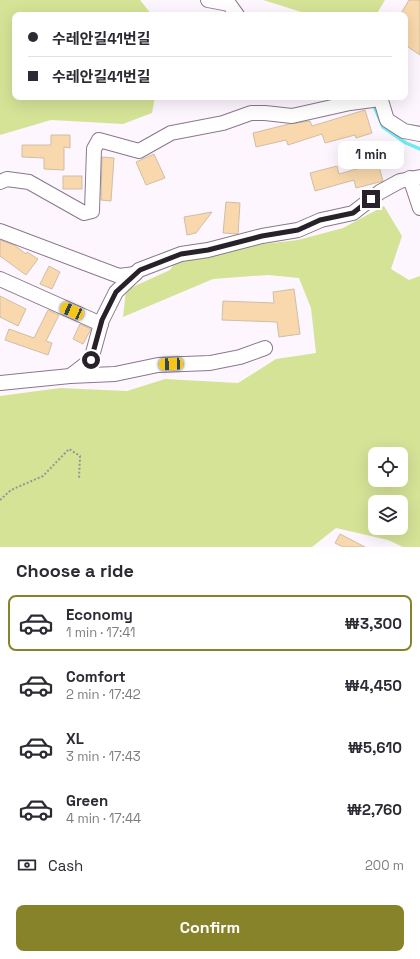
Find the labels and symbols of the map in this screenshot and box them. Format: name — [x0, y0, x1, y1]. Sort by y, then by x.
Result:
callout: 1 min — [338, 141, 404, 169]
route end — [362, 190, 380, 208]
car — [59, 301, 85, 321]
route start — [82, 351, 100, 369]
car — [159, 358, 183, 370]

